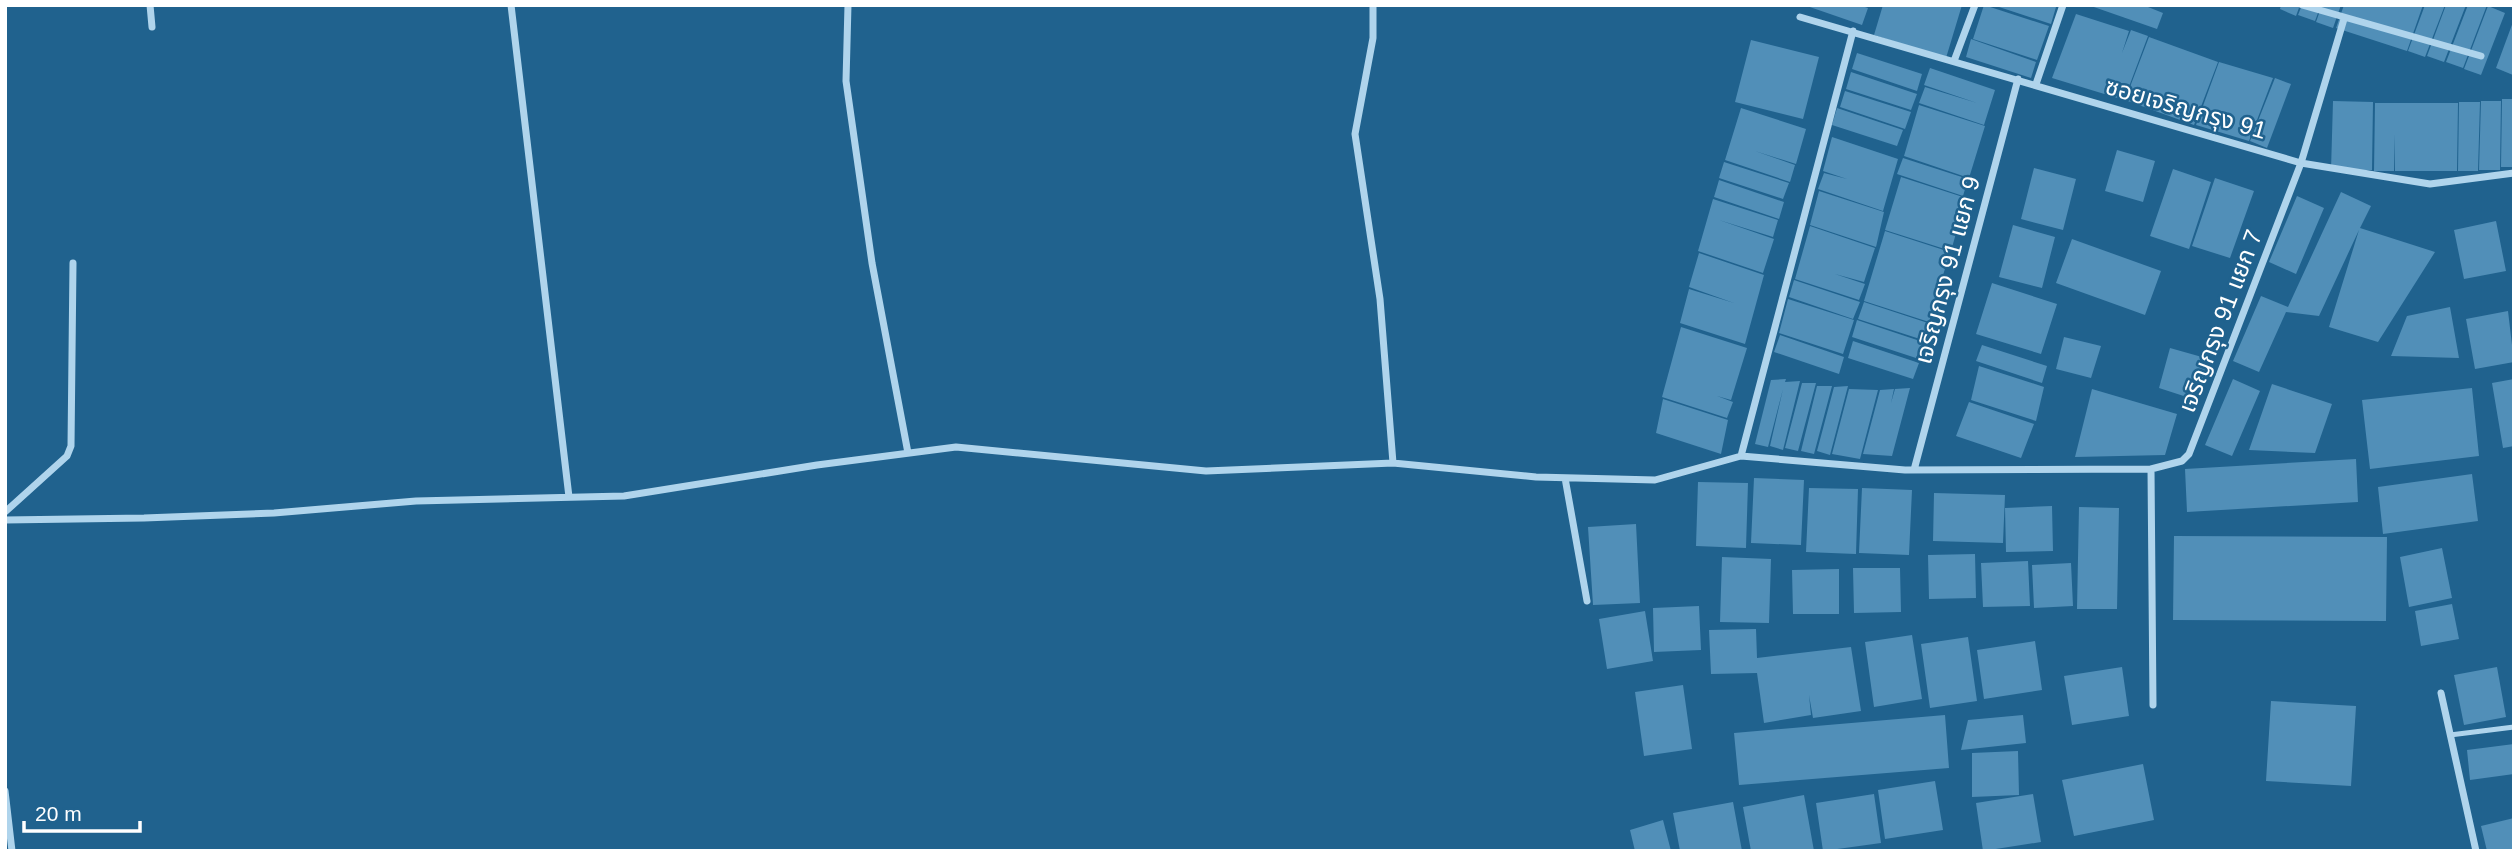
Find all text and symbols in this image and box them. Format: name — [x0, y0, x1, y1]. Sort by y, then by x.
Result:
street label: ซอยเจริญกรุง 91 — [2102, 72, 2270, 146]
street label: เจริญกรุง 91 แยก 9 — [1909, 173, 1987, 367]
street label: เจริญกรุง 91 แยก 7 — [2173, 226, 2269, 417]
scale bar — [24, 790, 140, 834]
text: 20 m — [35, 802, 82, 825]

